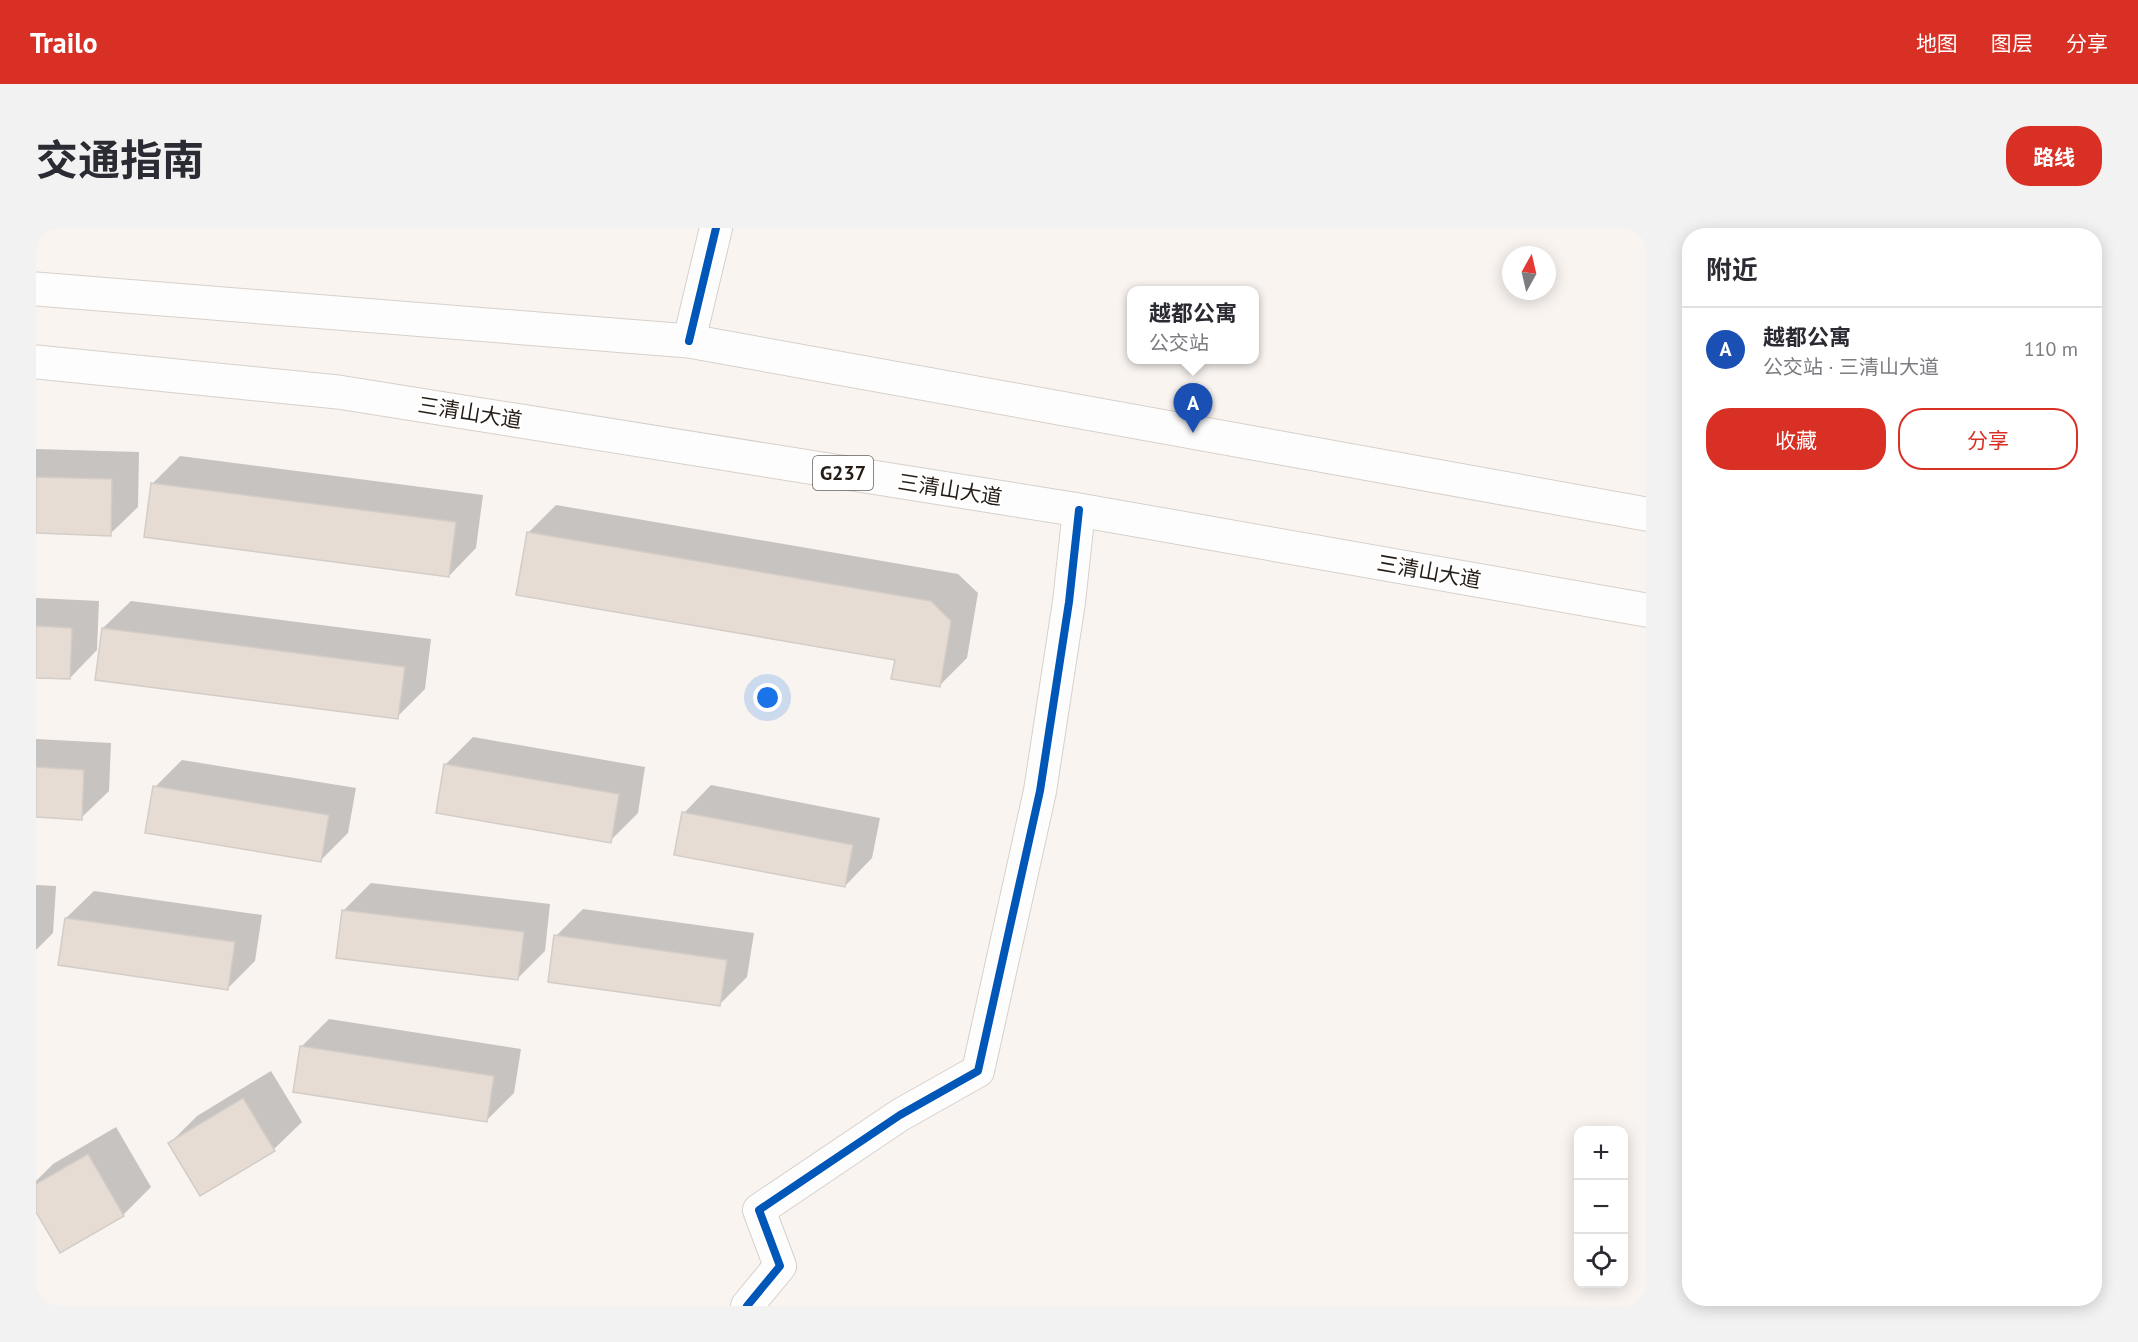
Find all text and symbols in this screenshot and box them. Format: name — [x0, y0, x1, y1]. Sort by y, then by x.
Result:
text: Trailo — [30, 24, 97, 61]
text: 地图 — [1916, 30, 1958, 57]
text: 图层 — [1991, 30, 2033, 57]
text: 分享 — [2066, 30, 2108, 57]
button: 路线 — [2006, 126, 2102, 186]
text: 交通指南 — [36, 132, 204, 187]
north arrow — [1502, 246, 1556, 300]
text: 附近 — [1706, 253, 1758, 286]
popup — [1127, 286, 1259, 364]
text: 越都公寓 — [1149, 299, 1237, 327]
text: 越都公寓 — [1763, 323, 1851, 351]
text: 公交站 — [1149, 330, 1209, 356]
text: A — [1719, 336, 1732, 362]
text: 110 m — [2024, 336, 2078, 362]
text: 公交站 · 三清山大道 — [1763, 354, 1939, 380]
pin: A — [1174, 384, 1212, 433]
street label: 三清山大道 — [416, 391, 524, 434]
button: 收藏 — [1706, 408, 1886, 470]
button: 分享 — [1898, 408, 2078, 470]
road number: G237 — [813, 456, 873, 490]
street label: 三清山大道 — [896, 468, 1004, 511]
street label: 三清山大道 — [1375, 549, 1483, 594]
your location — [753, 683, 782, 712]
map controls — [1574, 1126, 1628, 1288]
button: + — [1574, 1126, 1628, 1180]
button: − — [1574, 1180, 1628, 1234]
button: locate — [1574, 1234, 1628, 1288]

